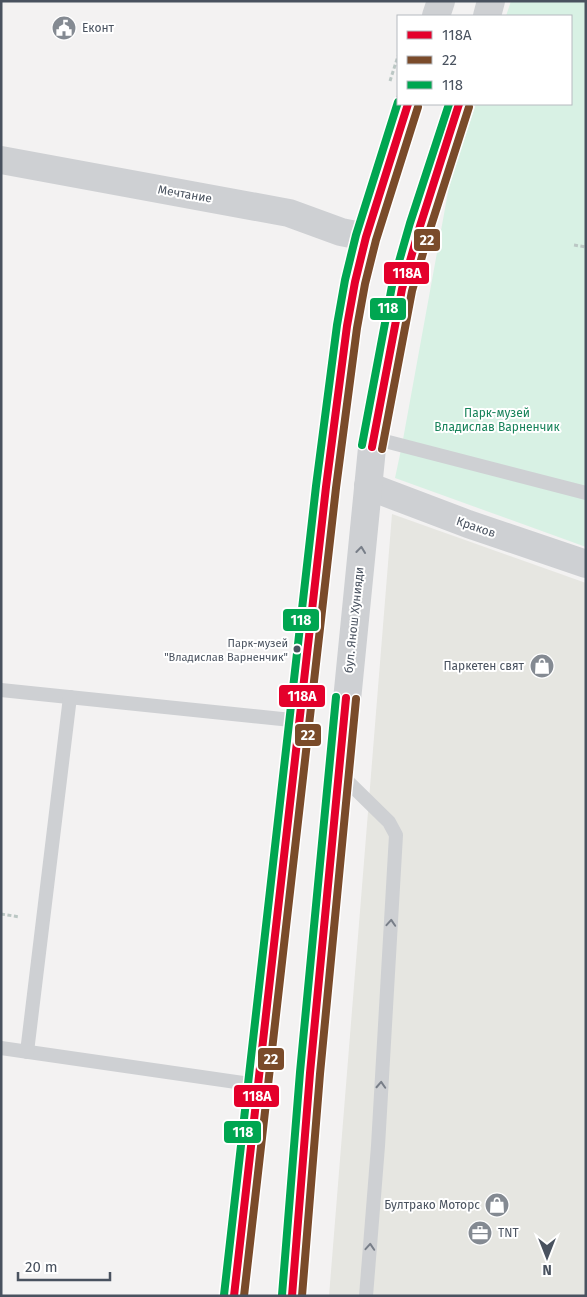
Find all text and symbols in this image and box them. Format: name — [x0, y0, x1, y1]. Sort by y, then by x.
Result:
public building icon: Еконт — [51, 15, 77, 41]
legend — [397, 15, 572, 105]
place label: Еконт — [82, 21, 115, 35]
text: 118А — [442, 26, 472, 44]
text: 22 — [442, 51, 457, 69]
text: 118 — [442, 76, 463, 94]
street label: Мечтание — [157, 182, 213, 206]
line badge: 22 — [413, 228, 441, 252]
text: 22 — [420, 232, 434, 249]
line badge: 118А — [383, 261, 430, 285]
text: 118А — [392, 265, 422, 282]
line badge: 118 — [369, 297, 407, 321]
text: 118 — [378, 300, 398, 317]
park label: Парк-музей Владислав Варненчик — [434, 406, 561, 434]
street label: Краков — [455, 514, 498, 540]
one-way arrow — [355, 546, 366, 554]
street label: бул. Янош Хунияди — [341, 566, 367, 674]
line badge: 118 — [282, 608, 320, 632]
text: 118 — [291, 612, 311, 629]
place label: Парк-музей "Владислав Варненчик" — [164, 637, 288, 664]
marker: Парк-музей "Владислав Варненчик" — [292, 644, 302, 654]
shop icon: Паркетен свят — [529, 653, 555, 679]
place label: Паркетен свят — [443, 659, 525, 673]
line badge: 118А — [278, 684, 326, 708]
text: 118А — [287, 688, 317, 705]
line badge: 22 — [294, 723, 322, 747]
text: 22 — [301, 727, 315, 744]
one-way arrow — [385, 919, 396, 927]
line badge: 22 — [257, 1047, 285, 1071]
text: 22 — [264, 1051, 278, 1068]
one-way arrow — [376, 1081, 387, 1089]
line badge: 118А — [233, 1084, 280, 1108]
text: 118А — [242, 1088, 272, 1105]
line badge: 118 — [223, 1120, 262, 1144]
text: 118 — [233, 1124, 253, 1141]
shop icon: Бултрако Моторс — [484, 1192, 510, 1218]
place label: Бултрако Моторс — [384, 1198, 480, 1212]
office icon: TNT — [467, 1220, 493, 1246]
place label: TNT — [498, 1226, 519, 1240]
north arrow — [522, 1232, 572, 1282]
one-way arrow — [364, 1243, 375, 1251]
scale bar — [18, 1250, 110, 1282]
text: 20 m — [25, 1258, 58, 1276]
text: N — [542, 1261, 552, 1278]

